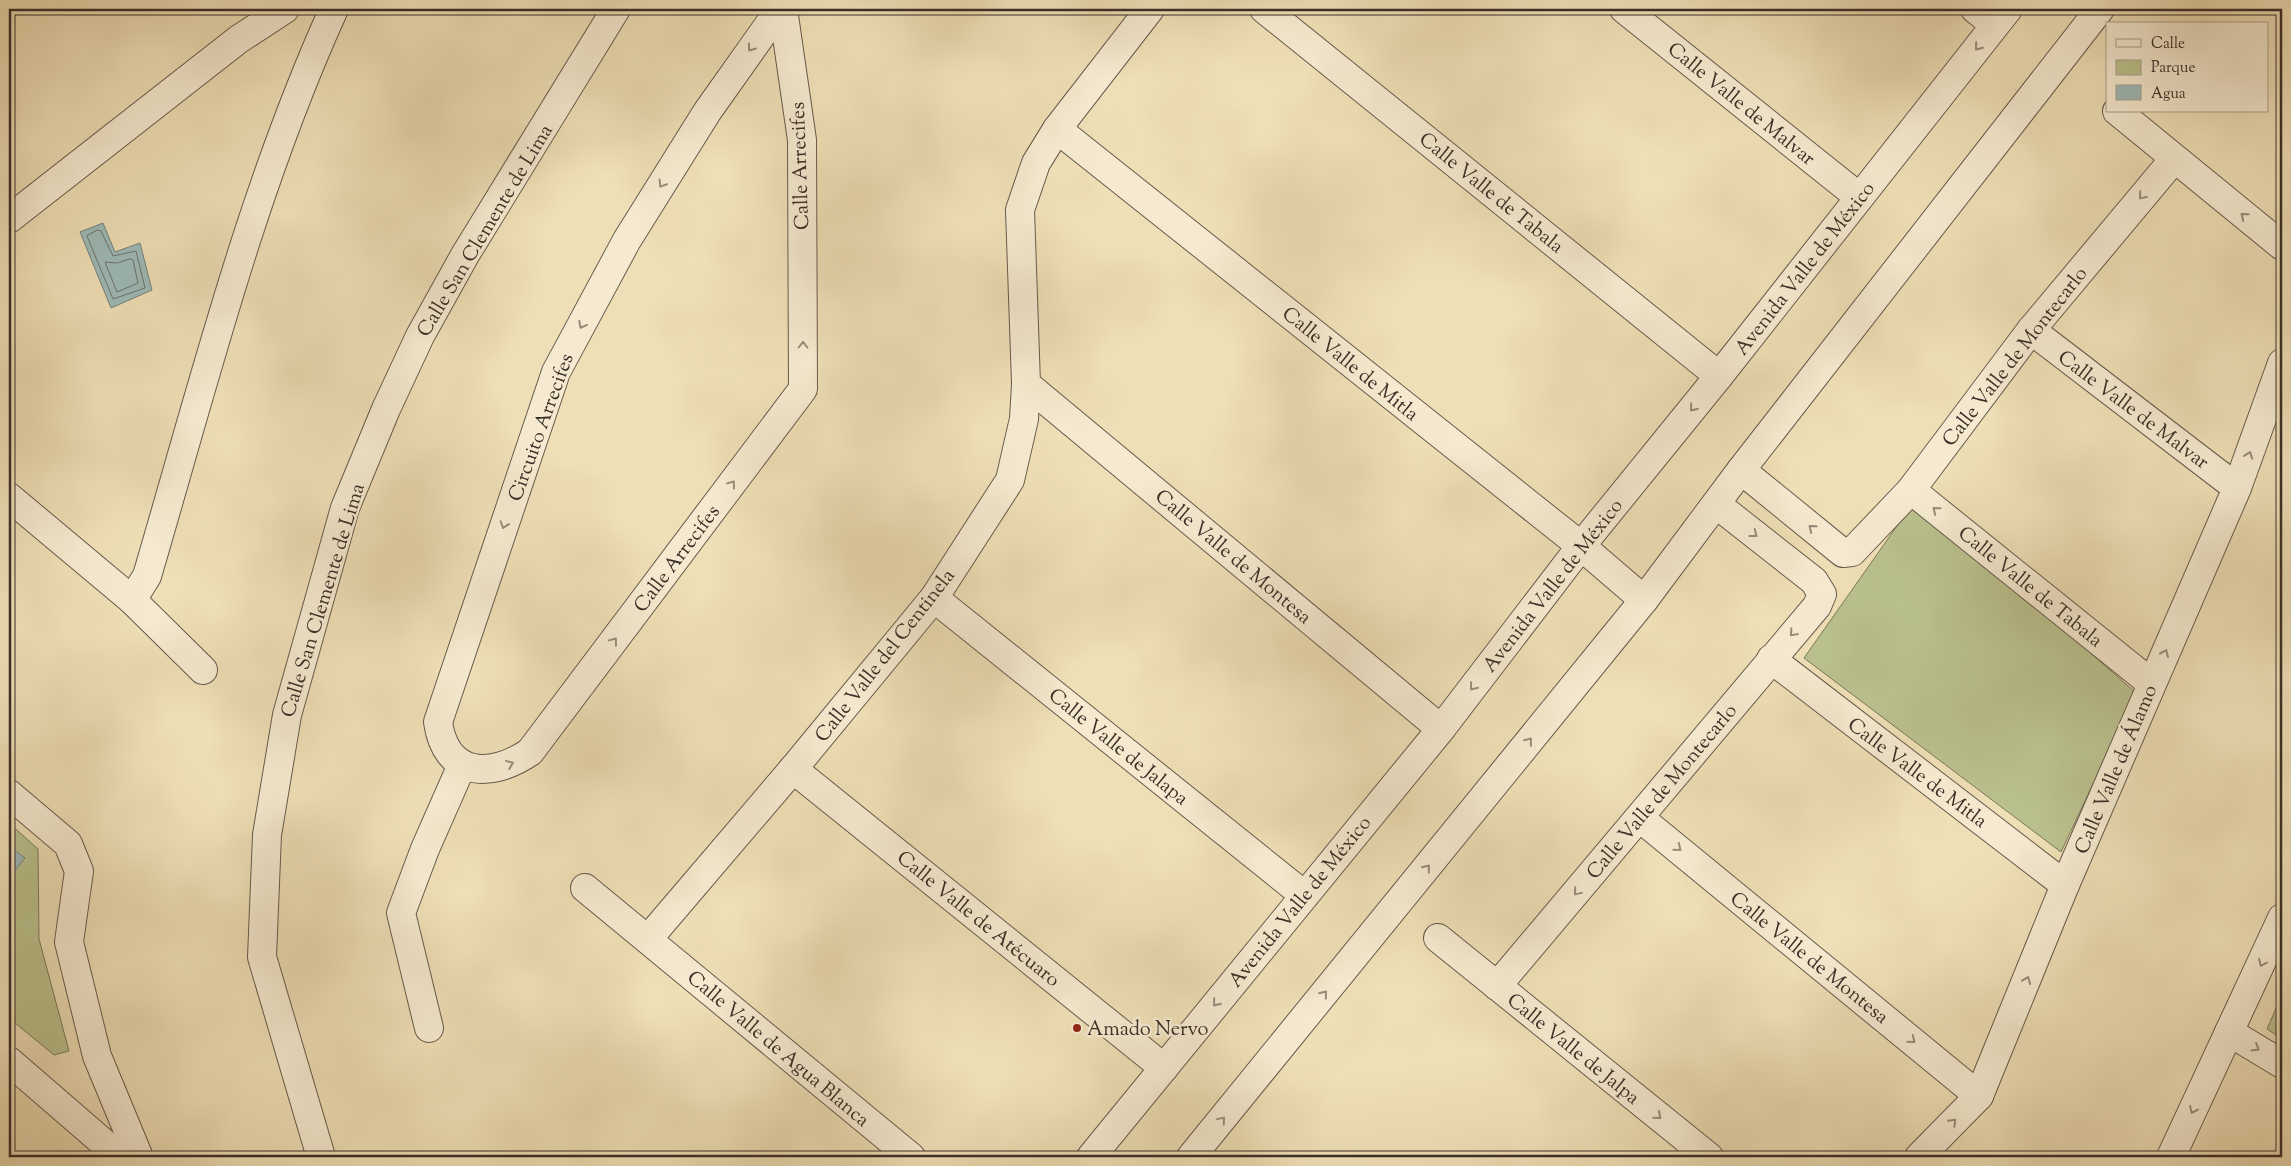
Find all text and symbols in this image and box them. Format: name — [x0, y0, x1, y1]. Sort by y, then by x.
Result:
legend — [2106, 22, 2268, 112]
text: Calle — [2151, 34, 2185, 55]
street label: Calle Valle de Malvar — [1660, 36, 1821, 174]
one-way arrow — [1975, 41, 1983, 50]
one-way arrow — [748, 42, 757, 52]
text: Parque — [2151, 58, 2195, 79]
text: Agua — [2151, 84, 2186, 105]
street label: Calle Arrecifes — [785, 101, 818, 230]
street label: Calle San Clemente de Lima — [411, 119, 561, 343]
street label: Calle Valle de Tabala — [1412, 126, 1569, 262]
street label: Avenida Valle de México — [1729, 176, 1883, 363]
one-way arrow — [659, 179, 668, 188]
one-way arrow — [2140, 190, 2148, 199]
one-way arrow — [2241, 213, 2250, 221]
street label: Calle Valle de Montecarlo — [1936, 261, 2096, 454]
street label: Calle Valle de Mitla — [1275, 301, 1424, 429]
one-way arrow — [578, 320, 588, 329]
one-way arrow — [798, 340, 808, 348]
street label: Calle Valle de Malvar — [2051, 344, 2215, 478]
street label: Circuito Arrecifes — [502, 350, 583, 506]
one-way arrow — [1689, 403, 1698, 412]
one-way arrow — [2243, 451, 2253, 460]
street label: Calle San Clemente de Lima — [275, 480, 374, 721]
one-way arrow — [727, 481, 735, 490]
street label: Calle Valle de Montesa — [1148, 484, 1317, 632]
street label: Avenida Valle de México — [1477, 493, 1631, 680]
street label: Calle Arrecifes — [628, 499, 728, 619]
one-way arrow — [1933, 507, 1942, 515]
street label: Calle Valle de Tabala — [1951, 520, 2108, 656]
one-way arrow — [500, 521, 510, 529]
one-way arrow — [1809, 525, 1818, 533]
one-way arrow — [1748, 529, 1757, 537]
street label: Calle Valle del Centinela — [809, 564, 963, 749]
one-way arrow — [1791, 627, 1799, 636]
one-way arrow — [608, 638, 616, 647]
one-way arrow — [2158, 649, 2169, 658]
street label: Calle Valle de Álamo — [2068, 680, 2166, 859]
one-way arrow — [1471, 681, 1479, 690]
street label: Calle Valle de Jalapa — [1041, 682, 1194, 814]
street label: Calle Valle de Montecarlo — [1581, 698, 1745, 887]
street label: Calle Valle de Mitla — [1840, 712, 1993, 836]
one-way arrow — [1524, 738, 1533, 747]
one-way arrow — [505, 759, 514, 770]
street label: Avenida Valle de México — [1222, 810, 1379, 995]
one-way arrow — [1672, 843, 1681, 852]
street label: Calle Valle de Atécuaro — [889, 845, 1066, 995]
one-way arrow — [1421, 864, 1430, 873]
one-way arrow — [1574, 886, 1583, 895]
street label: Calle Valle de Montesa — [1723, 886, 1894, 1032]
one-way arrow — [2257, 958, 2268, 967]
street label: Calle Valle de Agua Blanca — [680, 965, 875, 1135]
one-way arrow — [2020, 976, 2031, 985]
street label: Calle Valle de Jalpa — [1500, 987, 1645, 1113]
one-way arrow — [1319, 990, 1328, 999]
one-way arrow — [1213, 998, 1222, 1007]
place label: Amado Nervo — [1087, 1016, 1208, 1045]
marker: Amado Nervo — [1071, 1022, 1083, 1034]
one-way arrow — [1906, 1035, 1915, 1044]
one-way arrow — [2250, 1042, 2259, 1052]
one-way arrow — [2189, 1105, 2199, 1114]
one-way arrow — [1652, 1110, 1661, 1119]
one-way arrow — [1216, 1116, 1225, 1125]
one-way arrow — [1947, 1119, 1956, 1128]

